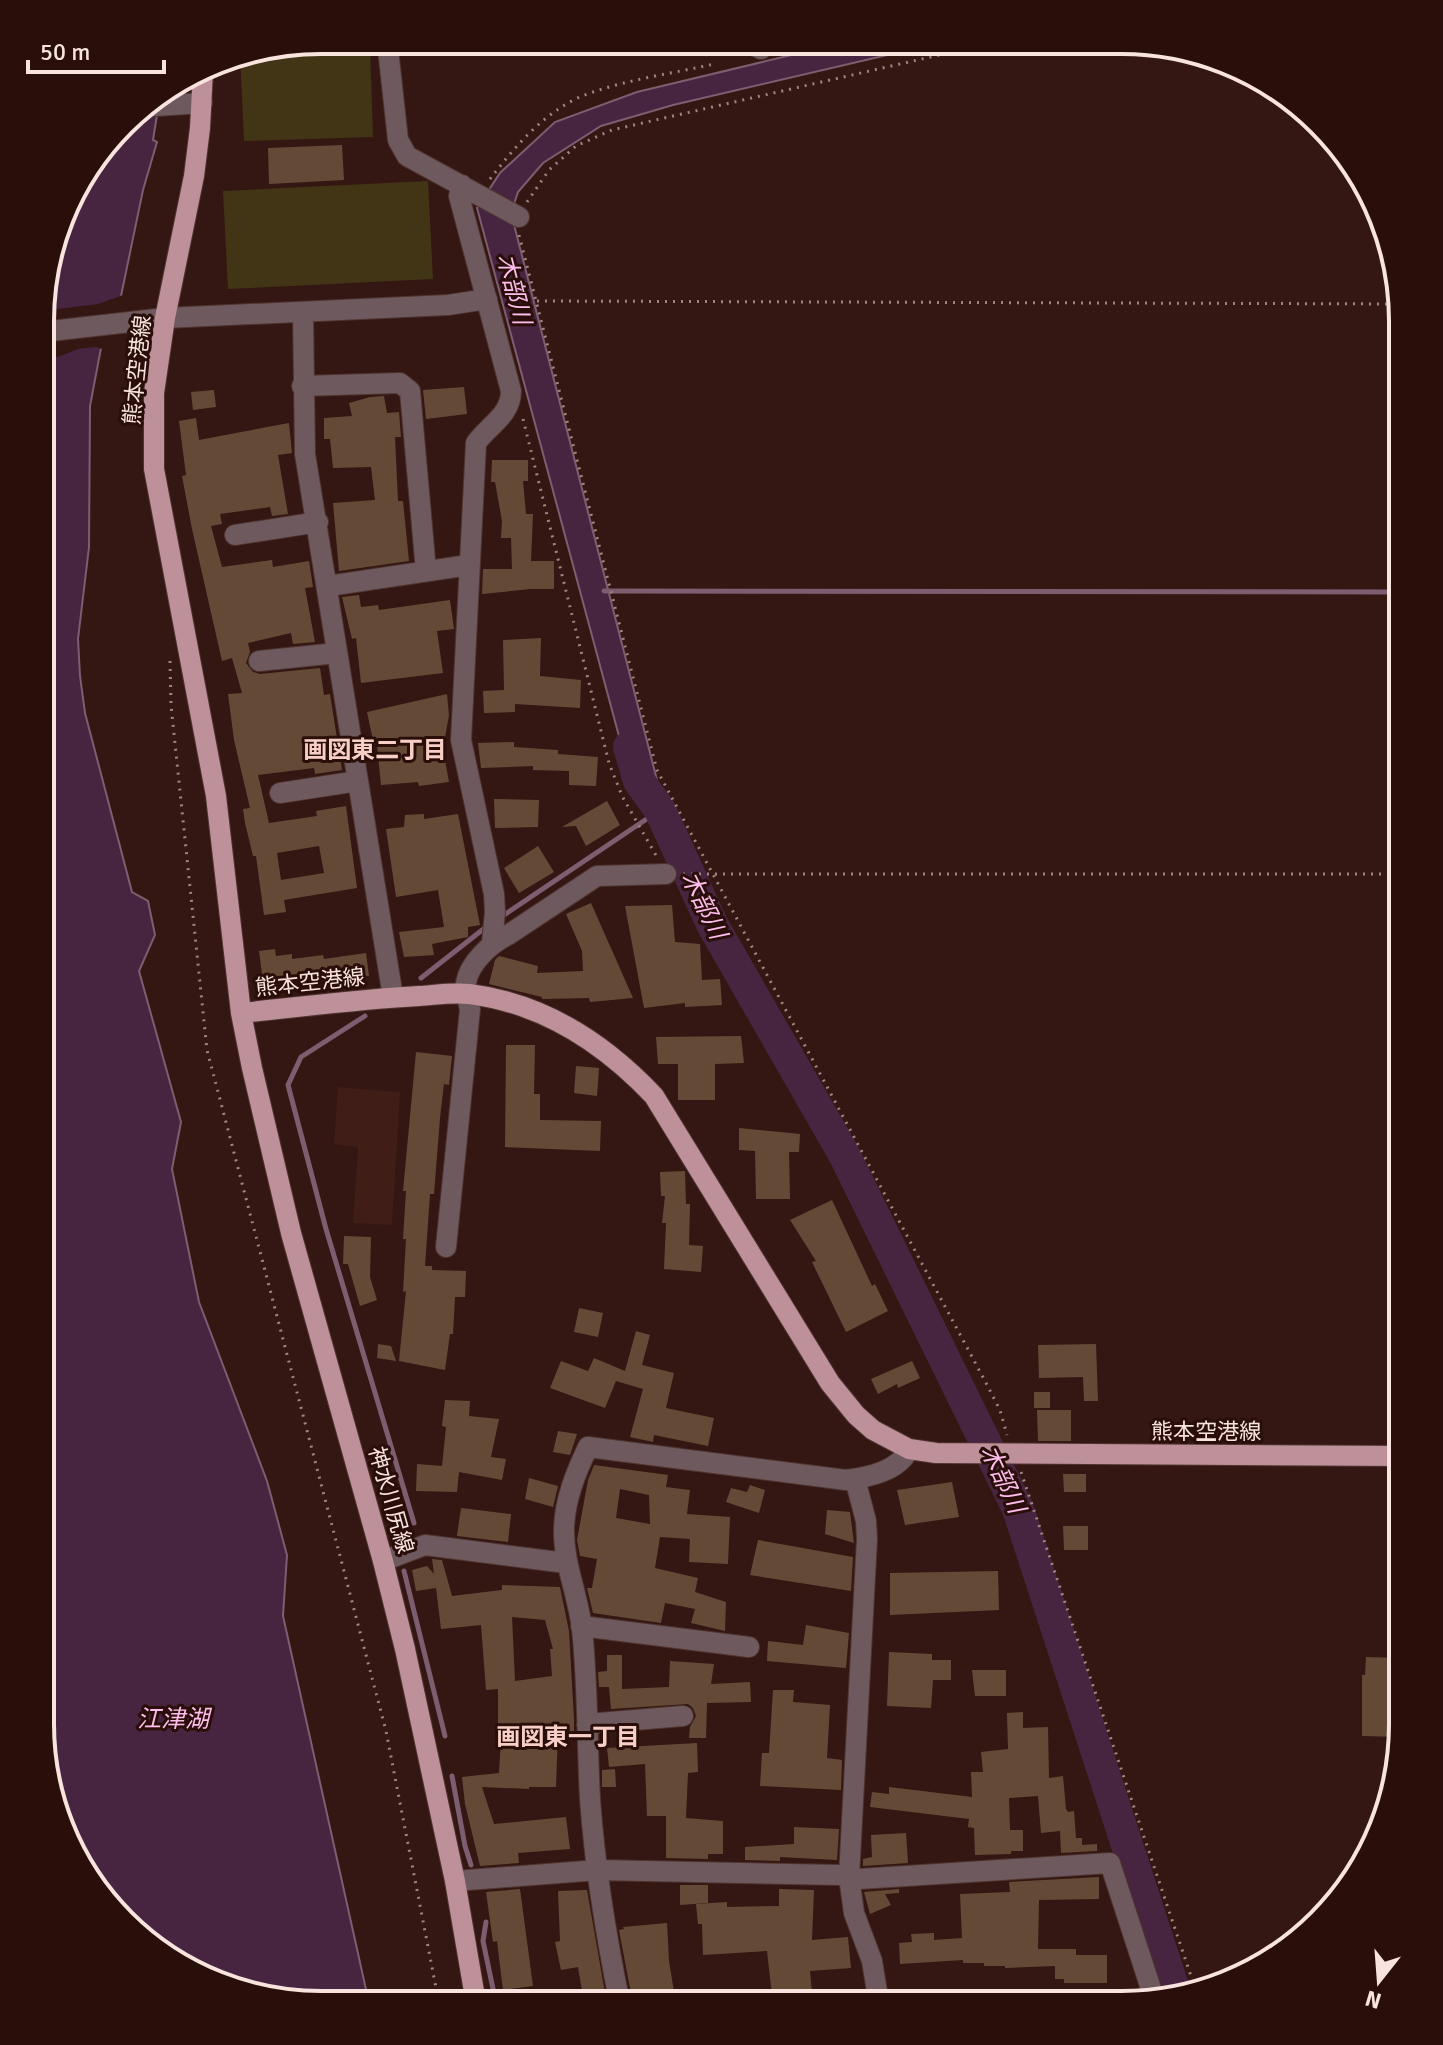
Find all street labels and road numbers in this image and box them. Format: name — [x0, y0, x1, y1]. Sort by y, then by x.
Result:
street label: 熊本空港線 — [118, 314, 156, 426]
street label: 熊本空港線 — [254, 963, 366, 1001]
street label: 熊本空港線 — [1151, 1418, 1261, 1445]
street label: 神水川尻線 — [363, 1443, 419, 1557]

